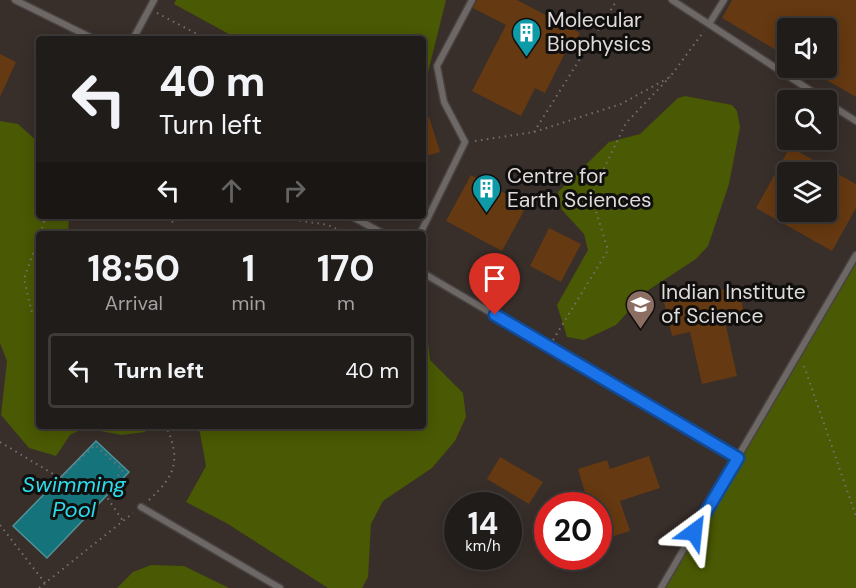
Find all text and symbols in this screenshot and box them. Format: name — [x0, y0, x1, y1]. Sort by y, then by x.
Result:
place label: Molecular Biophysics — [547, 6, 651, 58]
building icon: Molecular Biophysics — [510, 16, 542, 58]
map controls — [777, 18, 837, 222]
button: sound — [777, 18, 837, 78]
text: 40 m — [159, 54, 265, 109]
icon: left — [60, 60, 138, 138]
button: search — [777, 90, 837, 150]
text: Turn left — [159, 107, 262, 142]
place label: Centre for Earth Sciences — [507, 162, 652, 214]
button: layers — [777, 162, 837, 222]
building icon: Centre for Earth Sciences — [470, 172, 502, 214]
icon: left — [152, 174, 185, 207]
icon: ahead — [215, 174, 248, 207]
icon: right — [278, 174, 311, 207]
text: 18:50 — [87, 245, 180, 292]
text: 1 — [242, 245, 255, 292]
text: 170 — [317, 245, 375, 292]
pin — [469, 253, 520, 315]
icon: arrive — [478, 262, 511, 295]
place label: Indian Institute of Science — [661, 278, 806, 330]
school or university icon: Indian Institute of Science — [624, 288, 656, 330]
text: Arrival — [105, 290, 163, 316]
text: min — [232, 290, 266, 316]
text: m — [337, 290, 355, 316]
icon: left — [63, 354, 96, 387]
text: Turn left — [114, 356, 204, 385]
text: 40 m — [345, 356, 399, 385]
water label: Swimming Pool — [22, 470, 127, 524]
speed limit sign: 20 — [534, 492, 612, 570]
position arrow — [662, 500, 726, 564]
text: 14 — [468, 504, 498, 543]
text: km/h — [465, 536, 501, 556]

